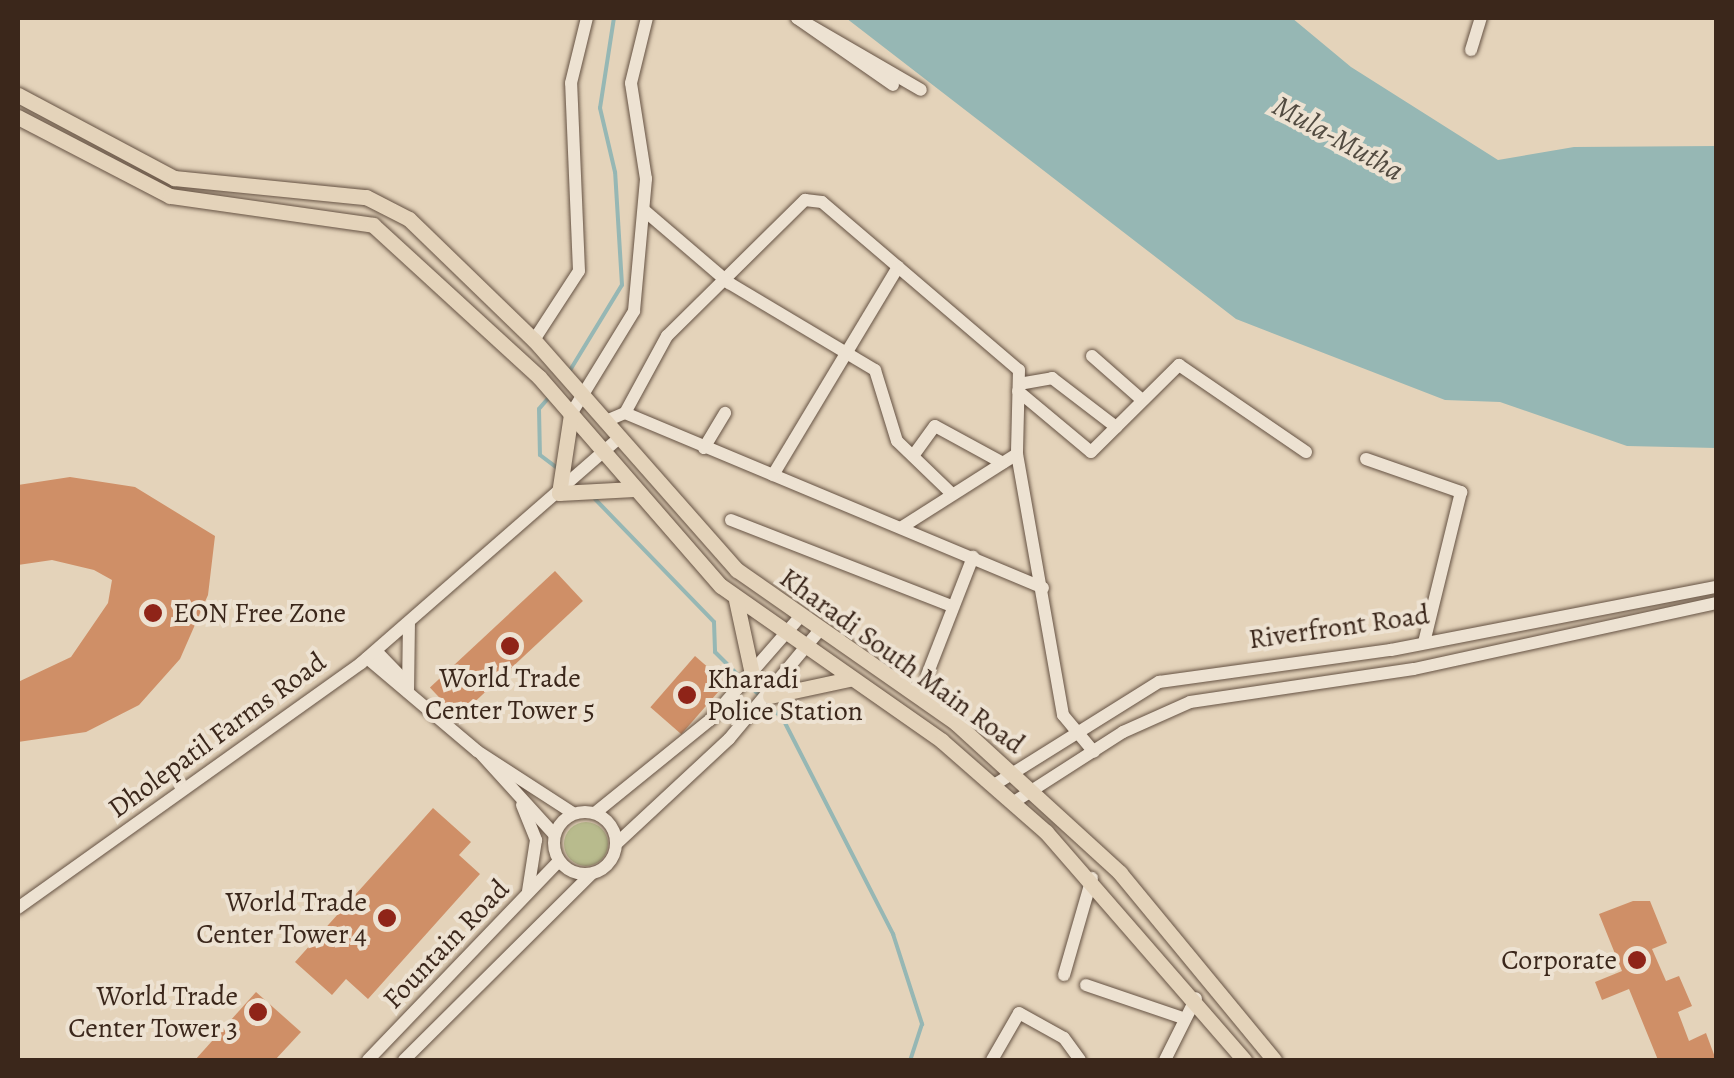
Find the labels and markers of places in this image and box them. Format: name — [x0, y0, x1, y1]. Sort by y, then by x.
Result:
place label: EON Free Zone — [173, 596, 346, 630]
marker: EON Free Zone — [142, 602, 164, 624]
marker: World Trade Center Tower 5 — [499, 635, 521, 657]
place label: World Trade Center Tower 5 — [425, 661, 595, 727]
place label: Kharadi Police Station — [707, 662, 863, 728]
marker: Kharadi Police Station — [676, 684, 698, 706]
place label: World Trade Center Tower 4 — [196, 885, 367, 951]
marker: World Trade Center Tower 4 — [376, 907, 398, 929]
place label: Corporate — [1501, 943, 1617, 977]
marker: Corporate — [1626, 949, 1648, 971]
place label: World Trade Center Tower 3 — [68, 979, 238, 1045]
marker: World Trade Center Tower 3 — [247, 1001, 269, 1023]

